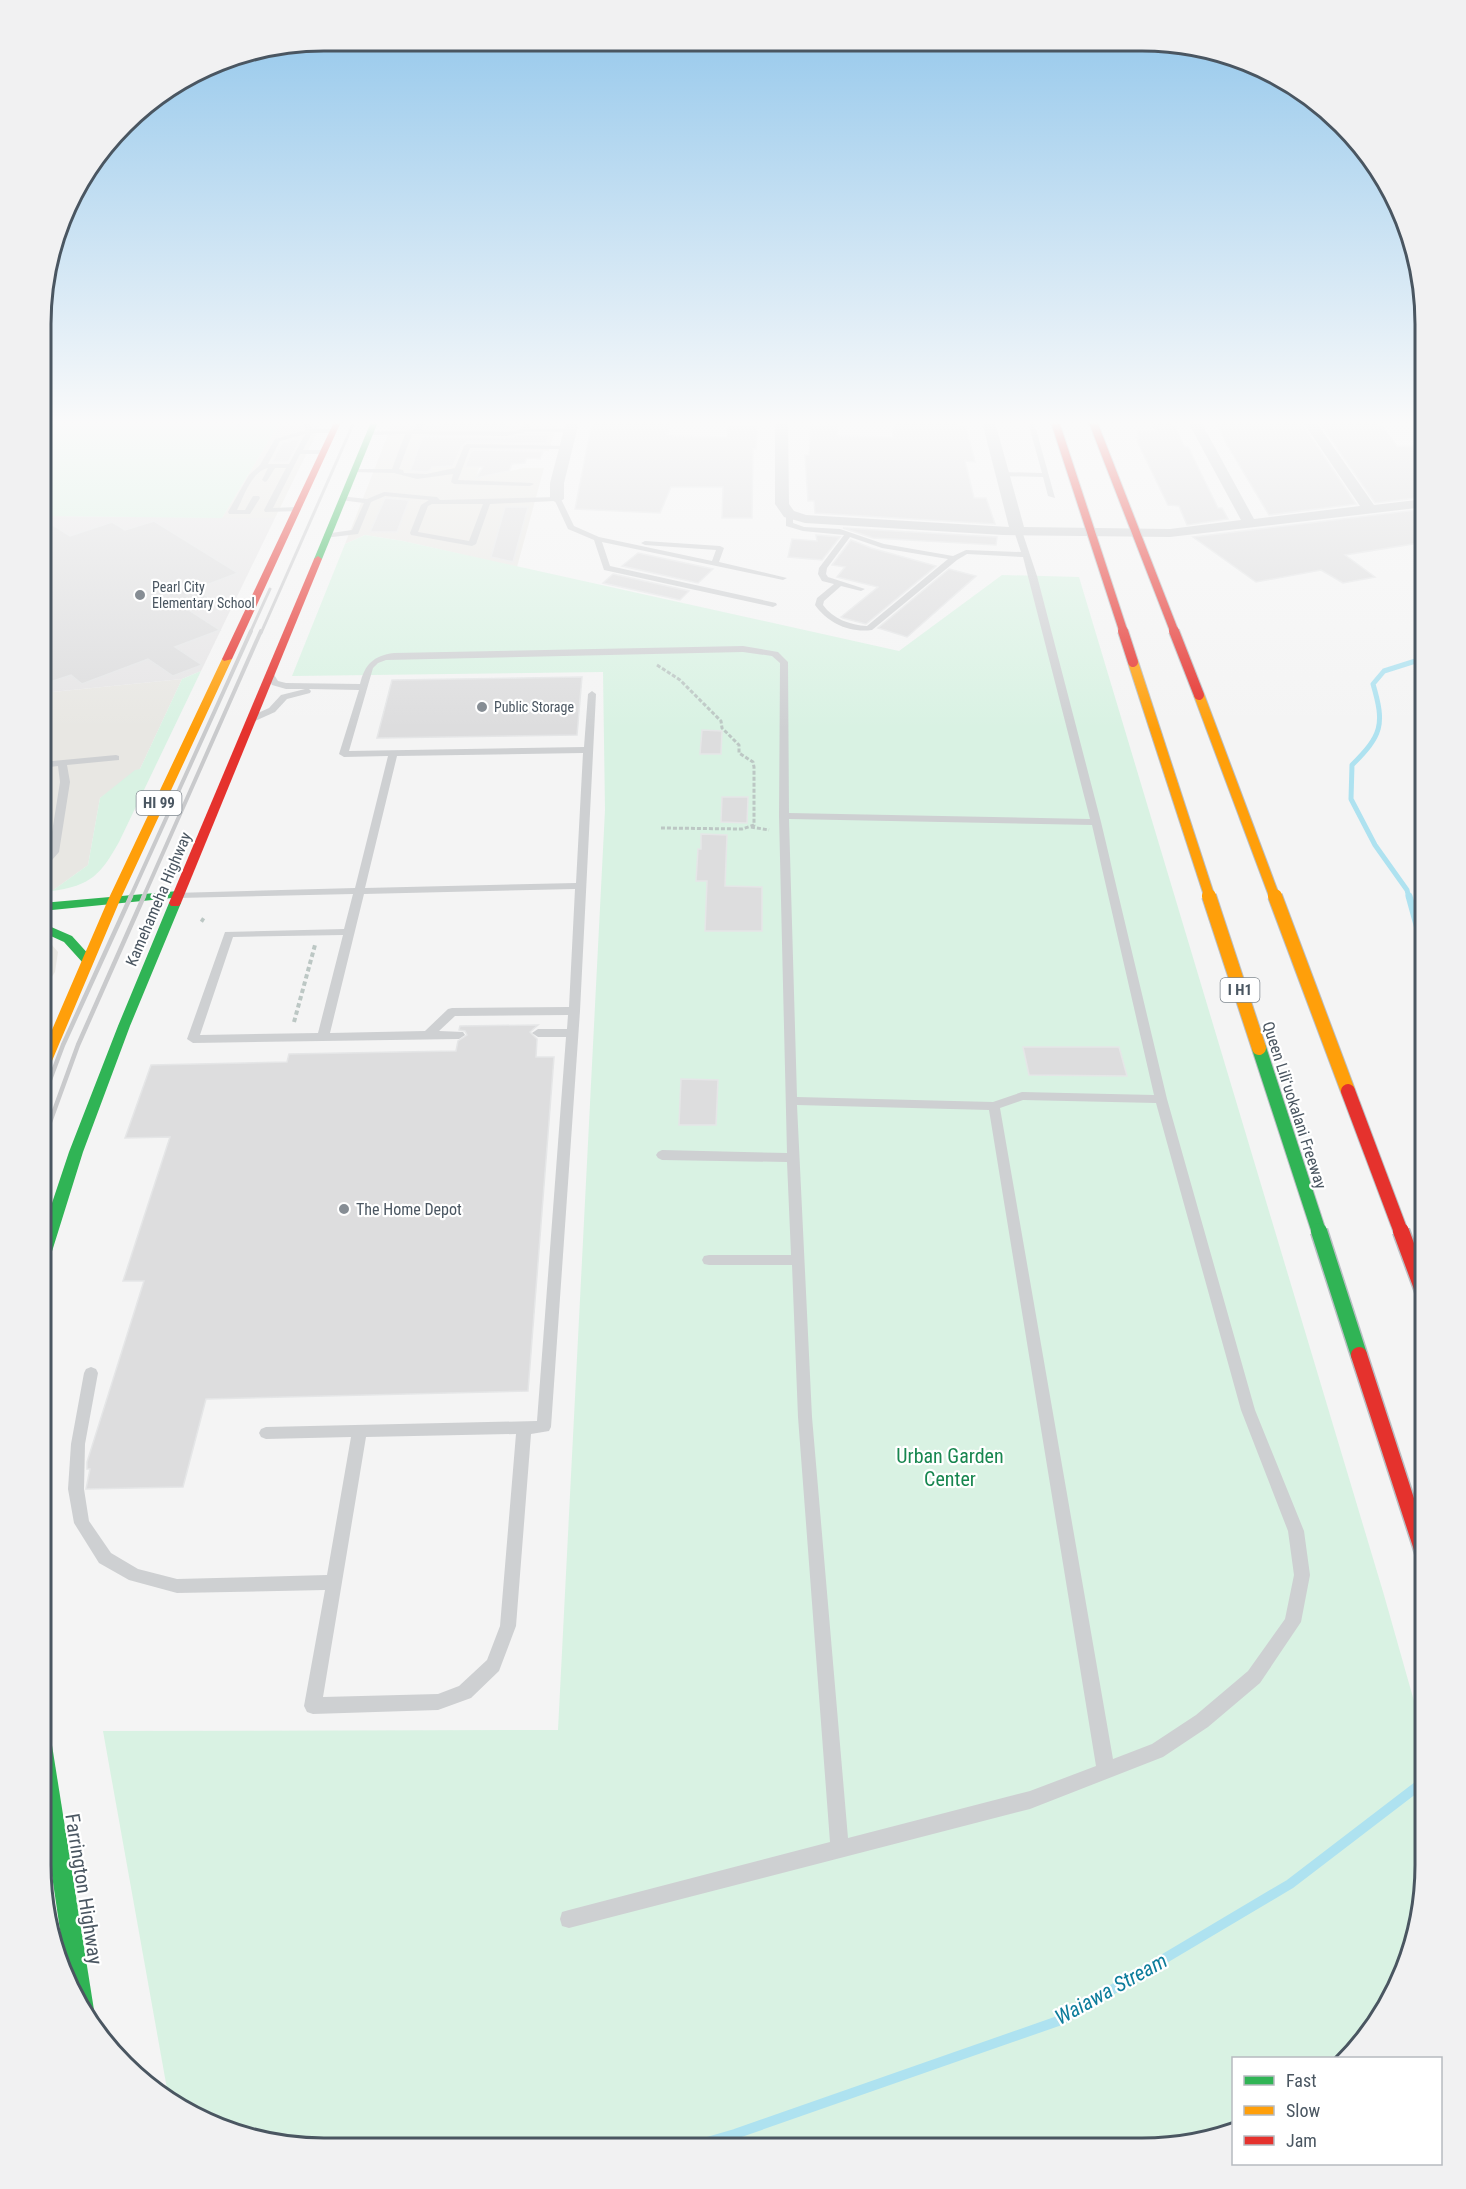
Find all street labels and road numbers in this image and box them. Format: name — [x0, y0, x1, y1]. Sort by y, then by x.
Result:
road number: HI 99 — [136, 791, 182, 815]
street label: Kamehameha Highway — [122, 829, 195, 969]
road number: I H1 — [1220, 978, 1260, 1002]
street label: Queen Liliʻuokalani Freeway — [1258, 1019, 1331, 1192]
street label: Farrington Highway — [60, 1812, 108, 1966]

